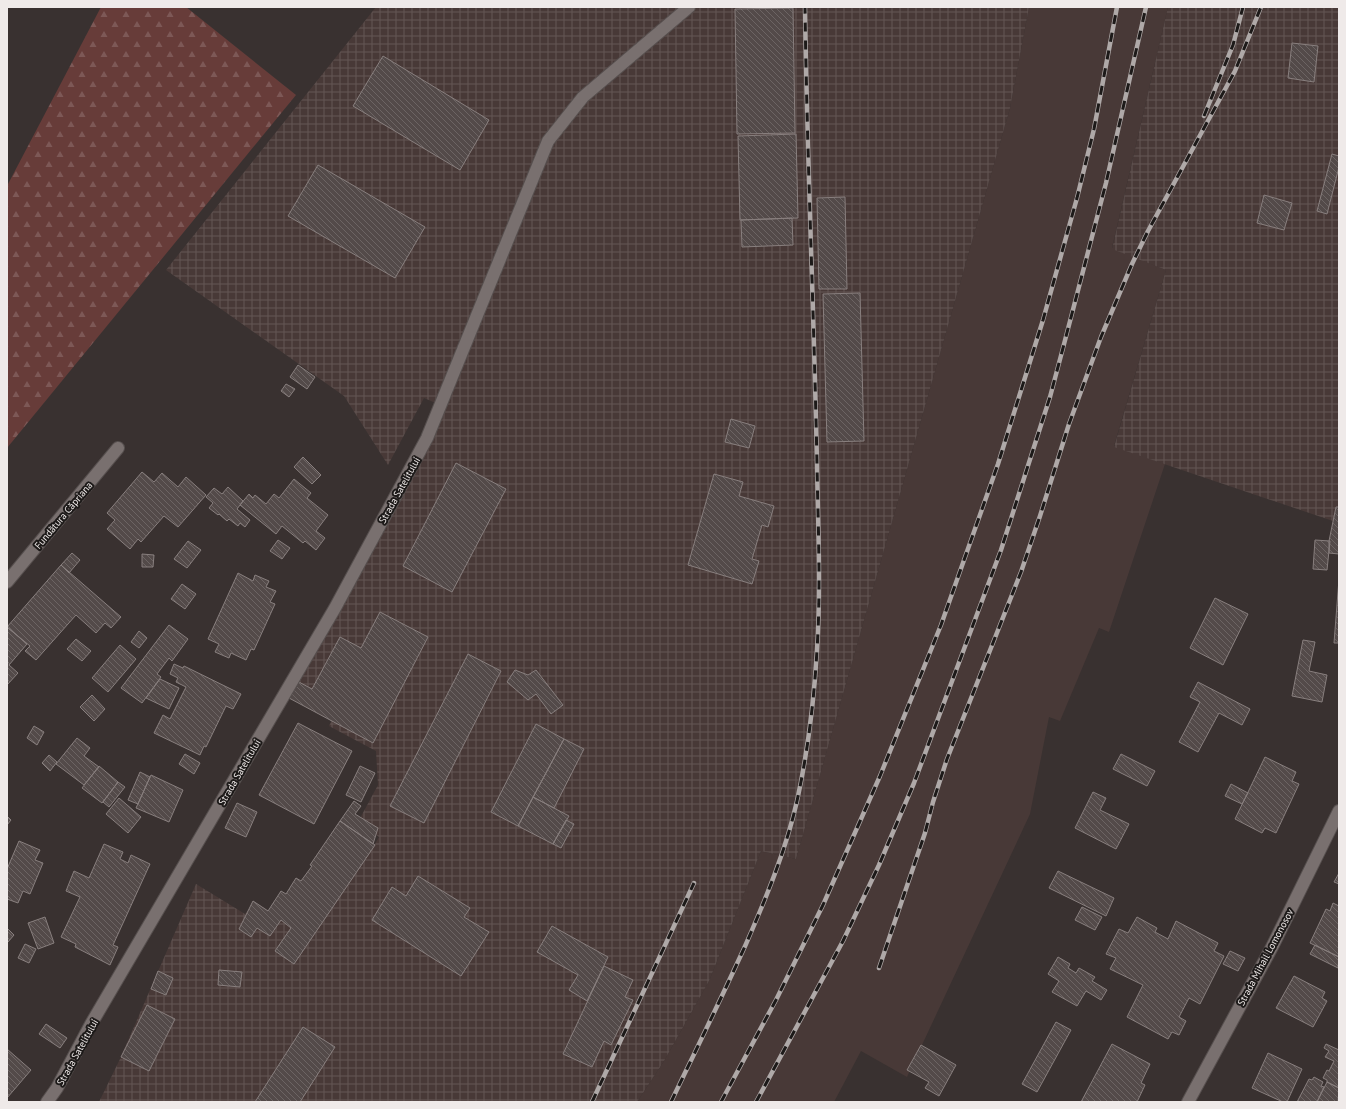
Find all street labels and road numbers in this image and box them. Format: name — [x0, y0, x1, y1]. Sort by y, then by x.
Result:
street label: Strada Satelitului — [376, 455, 423, 526]
street label: Fundătura Căpriana — [31, 479, 95, 552]
street label: Strada Satelitului — [215, 737, 264, 808]
street label: Strada Mihail Lomonosov — [1234, 906, 1297, 1008]
street label: Strada Satelitului — [54, 1017, 101, 1088]

